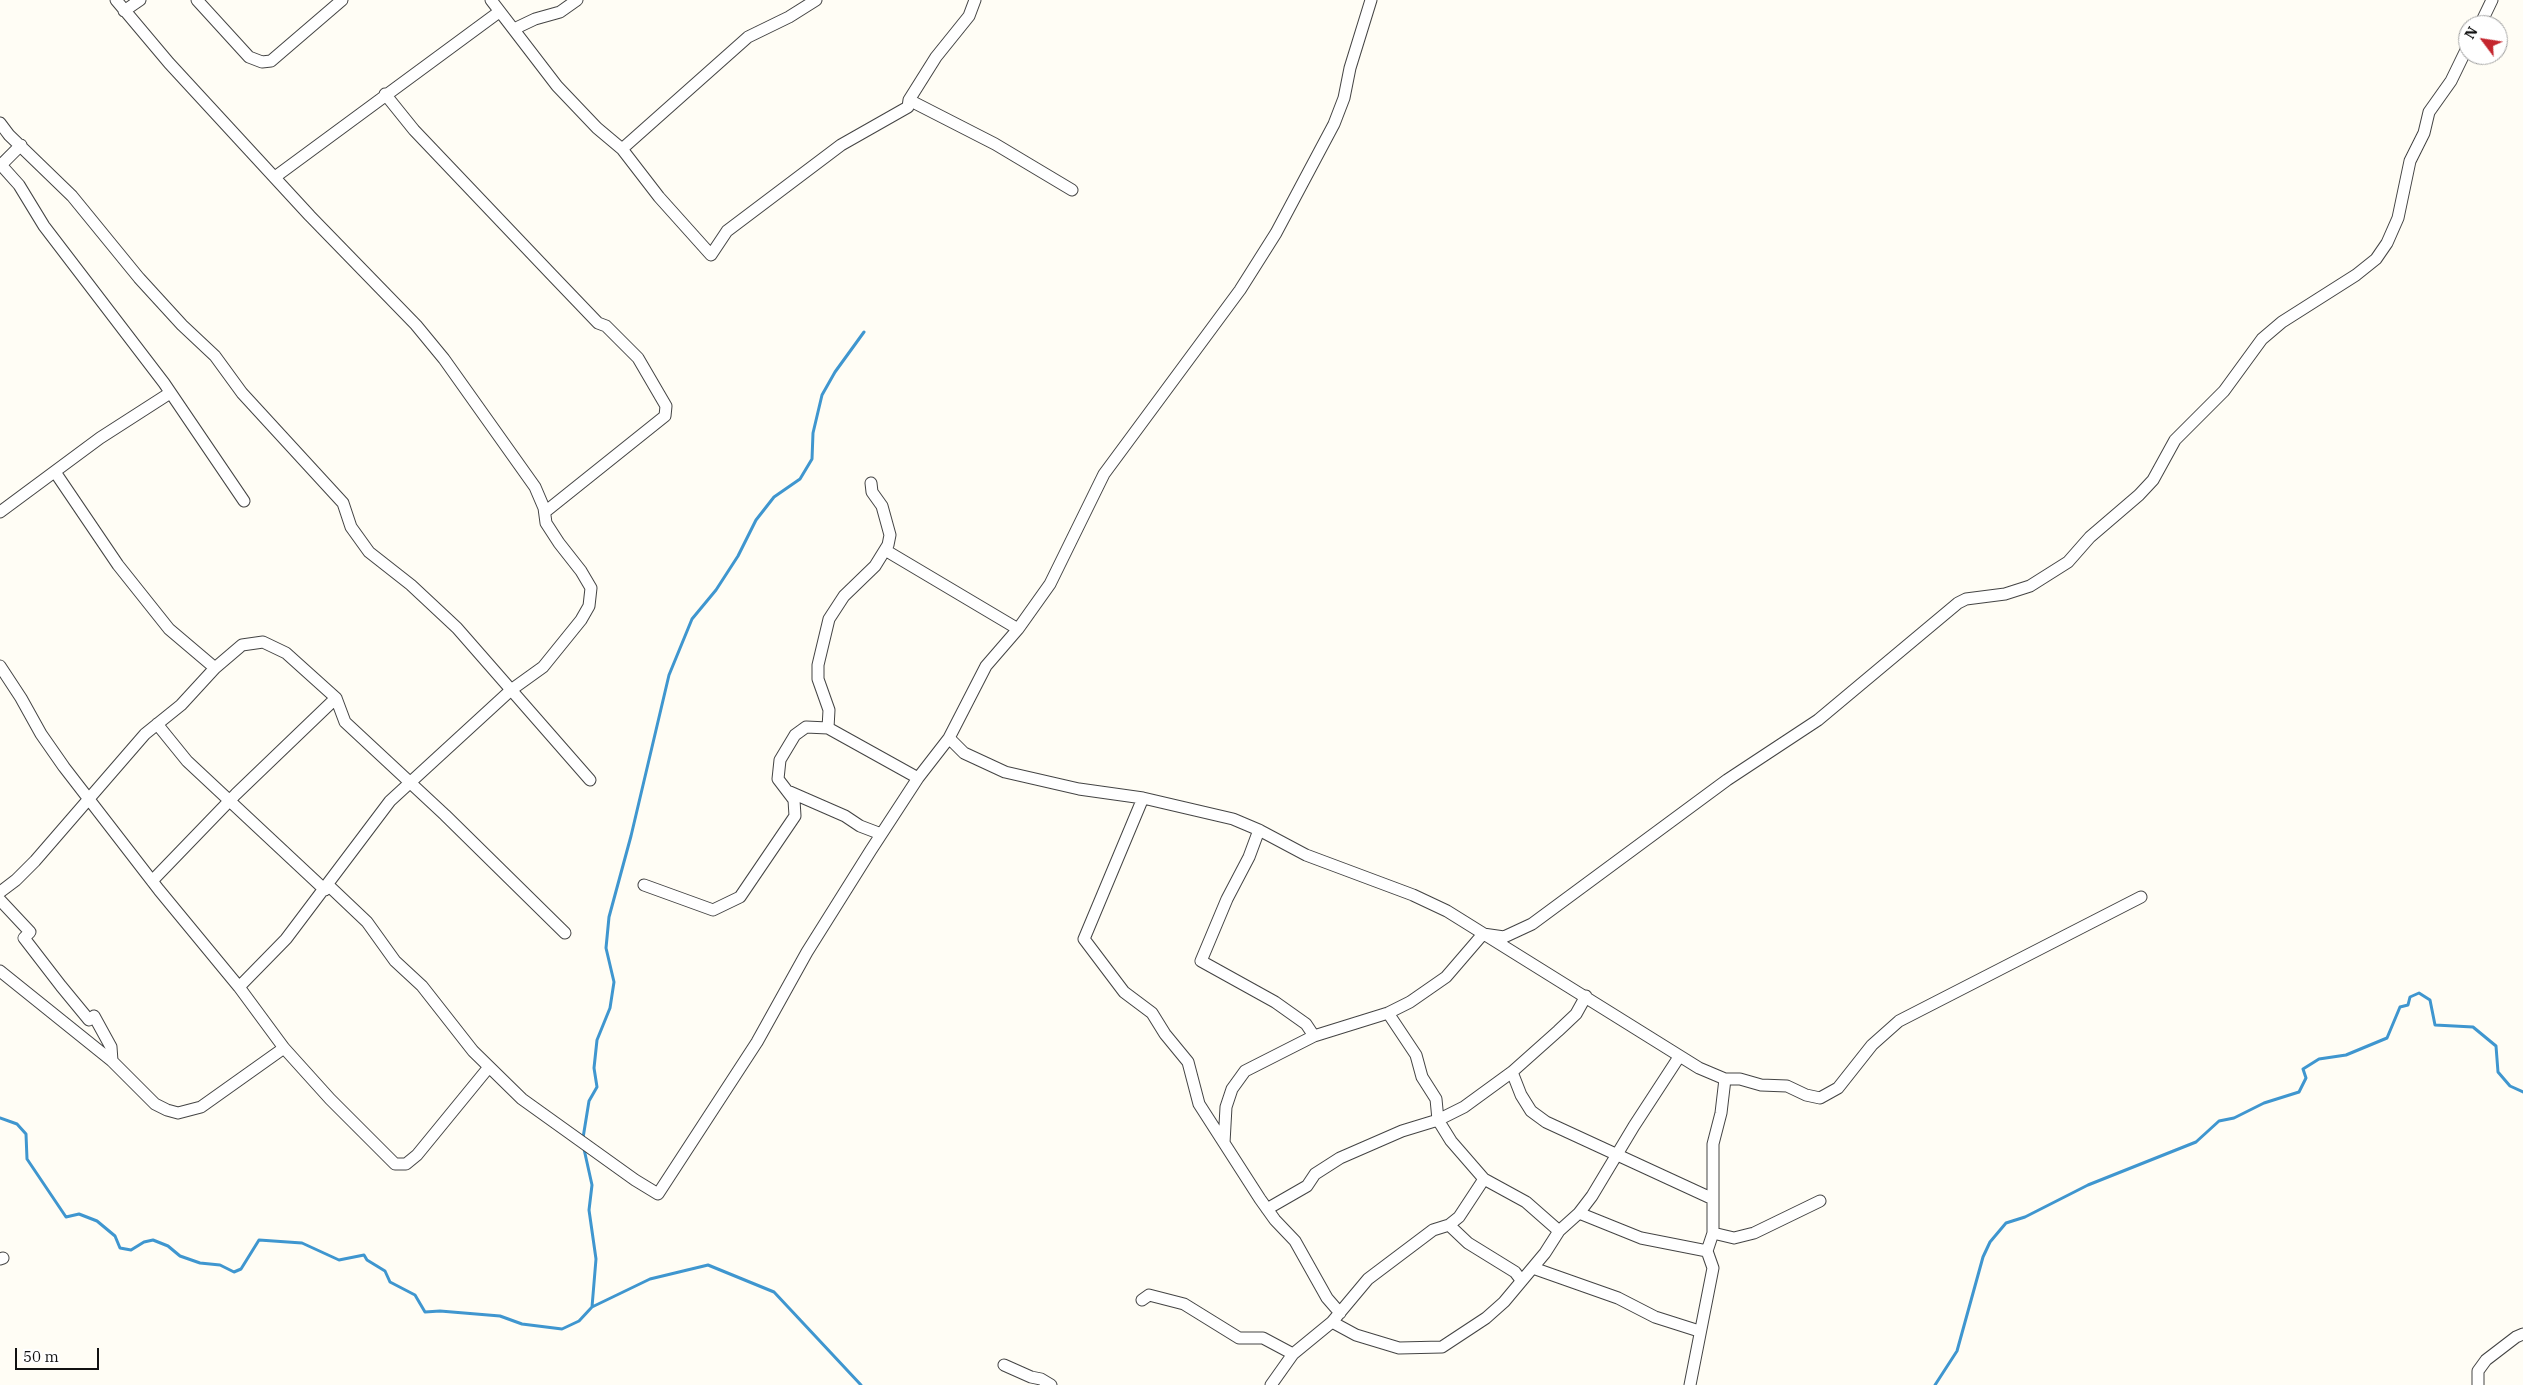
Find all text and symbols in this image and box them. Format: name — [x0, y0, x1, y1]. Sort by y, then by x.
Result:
north arrow — [2458, 15, 2508, 65]
text: N — [2460, 23, 2482, 42]
scale bar — [18, 1338, 101, 1370]
text: 50 m — [23, 1347, 59, 1366]

